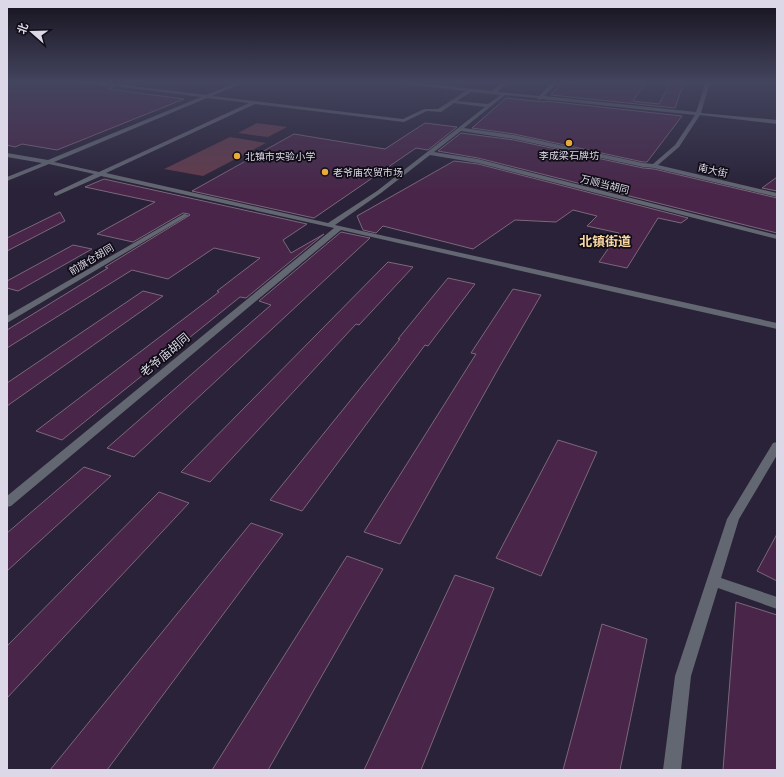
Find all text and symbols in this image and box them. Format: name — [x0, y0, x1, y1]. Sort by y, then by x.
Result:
north arrow — [12, 12, 52, 52]
text: 北 — [15, 21, 31, 36]
marker: 李成梁石牌坊 — [564, 138, 574, 148]
place label: 李成梁石牌坊 — [539, 150, 599, 162]
marker: 北镇市实验小学 — [232, 151, 242, 161]
place label: 北镇市实验小学 — [245, 151, 315, 163]
street label: 南大街 — [697, 162, 729, 180]
marker: 老爷庙农贸市场 — [320, 167, 330, 177]
place label: 老爷庙农贸市场 — [333, 167, 403, 179]
street label: 万顺当胡同 — [579, 173, 630, 197]
district label: 北镇街道 — [579, 234, 631, 249]
street label: 前旗仓胡同 — [67, 242, 116, 278]
street label: 老爷庙胡同 — [138, 330, 192, 380]

